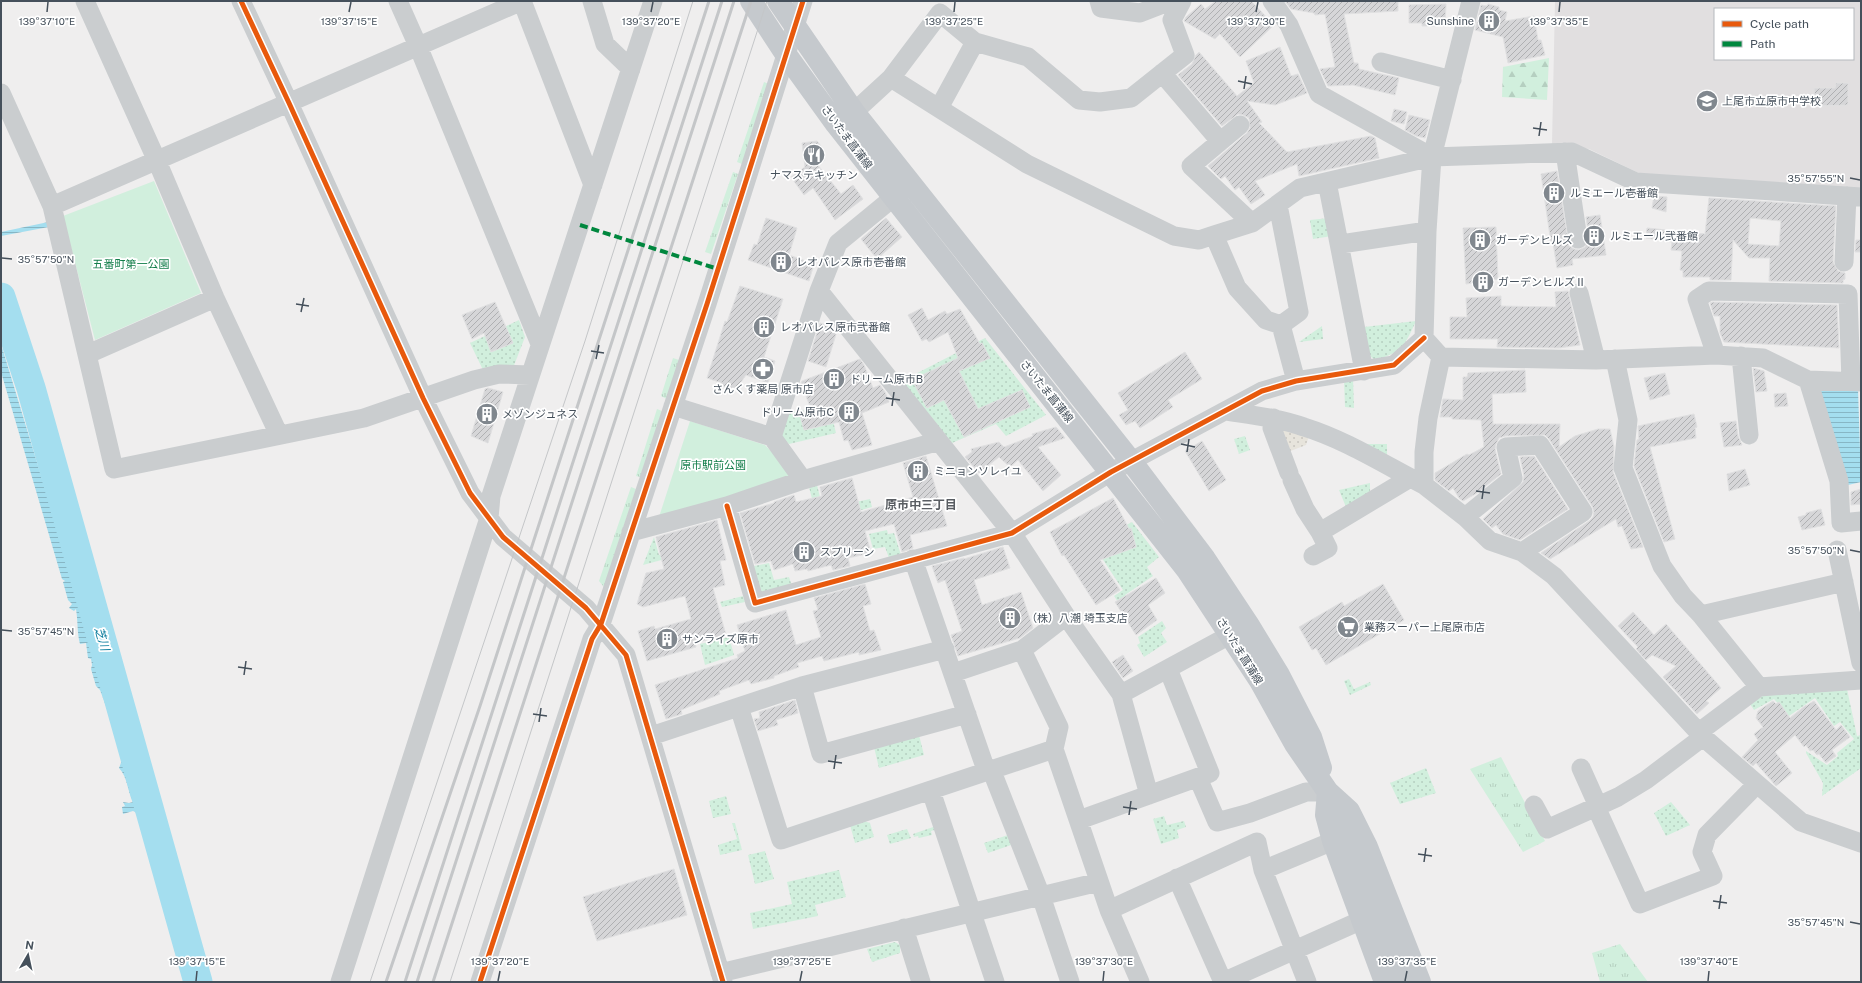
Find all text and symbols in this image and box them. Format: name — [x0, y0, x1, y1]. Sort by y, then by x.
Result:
building icon: Sunshine — [1476, 8, 1502, 34]
legend — [1714, 8, 1854, 60]
text: 139°37'10"E — [19, 15, 75, 27]
text: 139°37'15"E — [321, 15, 377, 27]
text: 139°37'20"E — [622, 15, 680, 27]
text: 139°37'25"E — [925, 15, 983, 27]
text: 139°37'30"E — [1227, 15, 1285, 27]
place label: Sunshine — [1427, 15, 1474, 27]
text: 139°37'35"E — [1530, 15, 1588, 27]
text: Cycle path — [1750, 17, 1809, 31]
text: Path — [1750, 37, 1776, 51]
school or university icon: 上尾市立原市中学校 — [1694, 88, 1720, 114]
place label: 上尾市立原市中学校 — [1722, 95, 1821, 107]
street label: さいたま菖蒲線 — [819, 103, 875, 171]
restaurant icon: ナマステキッチン — [801, 142, 827, 168]
place label: ナマステキッチン — [770, 169, 858, 181]
text: 35°57'55"N — [1788, 172, 1844, 184]
building icon: ルミエール壱番館 — [1541, 180, 1567, 206]
place label: ルミエール壱番館 — [1570, 187, 1658, 199]
building icon: ルミエール弐番館 — [1581, 223, 1607, 249]
building icon: ガーデンヒルズ — [1467, 227, 1493, 253]
place label: ルミエール弐番館 — [1610, 230, 1698, 242]
place label: ガーデンヒルズ — [1496, 234, 1573, 246]
building icon: レオパレス原市壱番館 — [768, 249, 794, 275]
text: 35°57'50"N — [18, 253, 74, 265]
place label: レオパレス原市壱番館 — [796, 256, 906, 268]
park label: 五番町第一公園 — [93, 258, 170, 270]
building icon: ガーデンヒルズⅡ — [1470, 269, 1496, 295]
place label: ガーデンヒルズⅡ — [1498, 276, 1586, 288]
building icon: レオパレス原市弐番館 — [751, 314, 777, 340]
place label: レオパレス原市弐番館 — [780, 321, 890, 333]
pharmacy icon: さんくす薬局 原市店 — [750, 356, 776, 382]
street label: さいたま菖蒲線 — [1018, 357, 1076, 425]
building icon: ドリーム原市B — [821, 366, 847, 392]
place label: ドリーム原市B — [850, 373, 923, 385]
place label: さんくす薬局 原市店 — [712, 383, 814, 395]
building icon: ドリーム原市C — [836, 399, 862, 425]
building icon: メゾンジュネス — [474, 401, 500, 427]
place label: ドリーム原市C — [761, 406, 834, 418]
place label: メゾンジュネス — [502, 408, 578, 420]
building icon: ミニョンソレイユ — [905, 458, 931, 484]
park label: 原市駅前公園 — [680, 459, 746, 471]
place label: ミニョンソレイユ — [934, 465, 1022, 477]
district label: 原市中三丁目 — [885, 498, 957, 512]
building icon: スプリーン — [791, 539, 817, 565]
text: 35°57'50"N — [1788, 544, 1844, 556]
place label: スプリーン — [820, 546, 874, 558]
building icon: （株）八潮 埼玉支店 — [997, 605, 1023, 631]
place label: （株）八潮 埼玉支店 — [1026, 612, 1128, 624]
supermarket icon: 業務スーパー上尾原市店 — [1335, 614, 1361, 640]
street label: さいたま菖蒲線 — [1215, 615, 1265, 687]
place label: 業務スーパー上尾原市店 — [1364, 621, 1485, 633]
text: 35°57'45"N — [18, 625, 74, 637]
water label: 芝川 — [92, 626, 113, 654]
building icon: サンライズ原市 — [654, 626, 680, 652]
place label: サンライズ原市 — [682, 633, 759, 645]
text: 35°57'45"N — [1788, 916, 1844, 928]
north arrow — [8, 935, 48, 975]
text: N — [24, 939, 35, 952]
text: 139°37'15"E — [169, 955, 225, 967]
text: 139°37'20"E — [471, 955, 529, 967]
text: 139°37'25"E — [773, 955, 831, 967]
text: 139°37'30"E — [1075, 955, 1133, 967]
text: 139°37'35"E — [1378, 955, 1436, 967]
text: 139°37'40"E — [1680, 955, 1738, 967]

